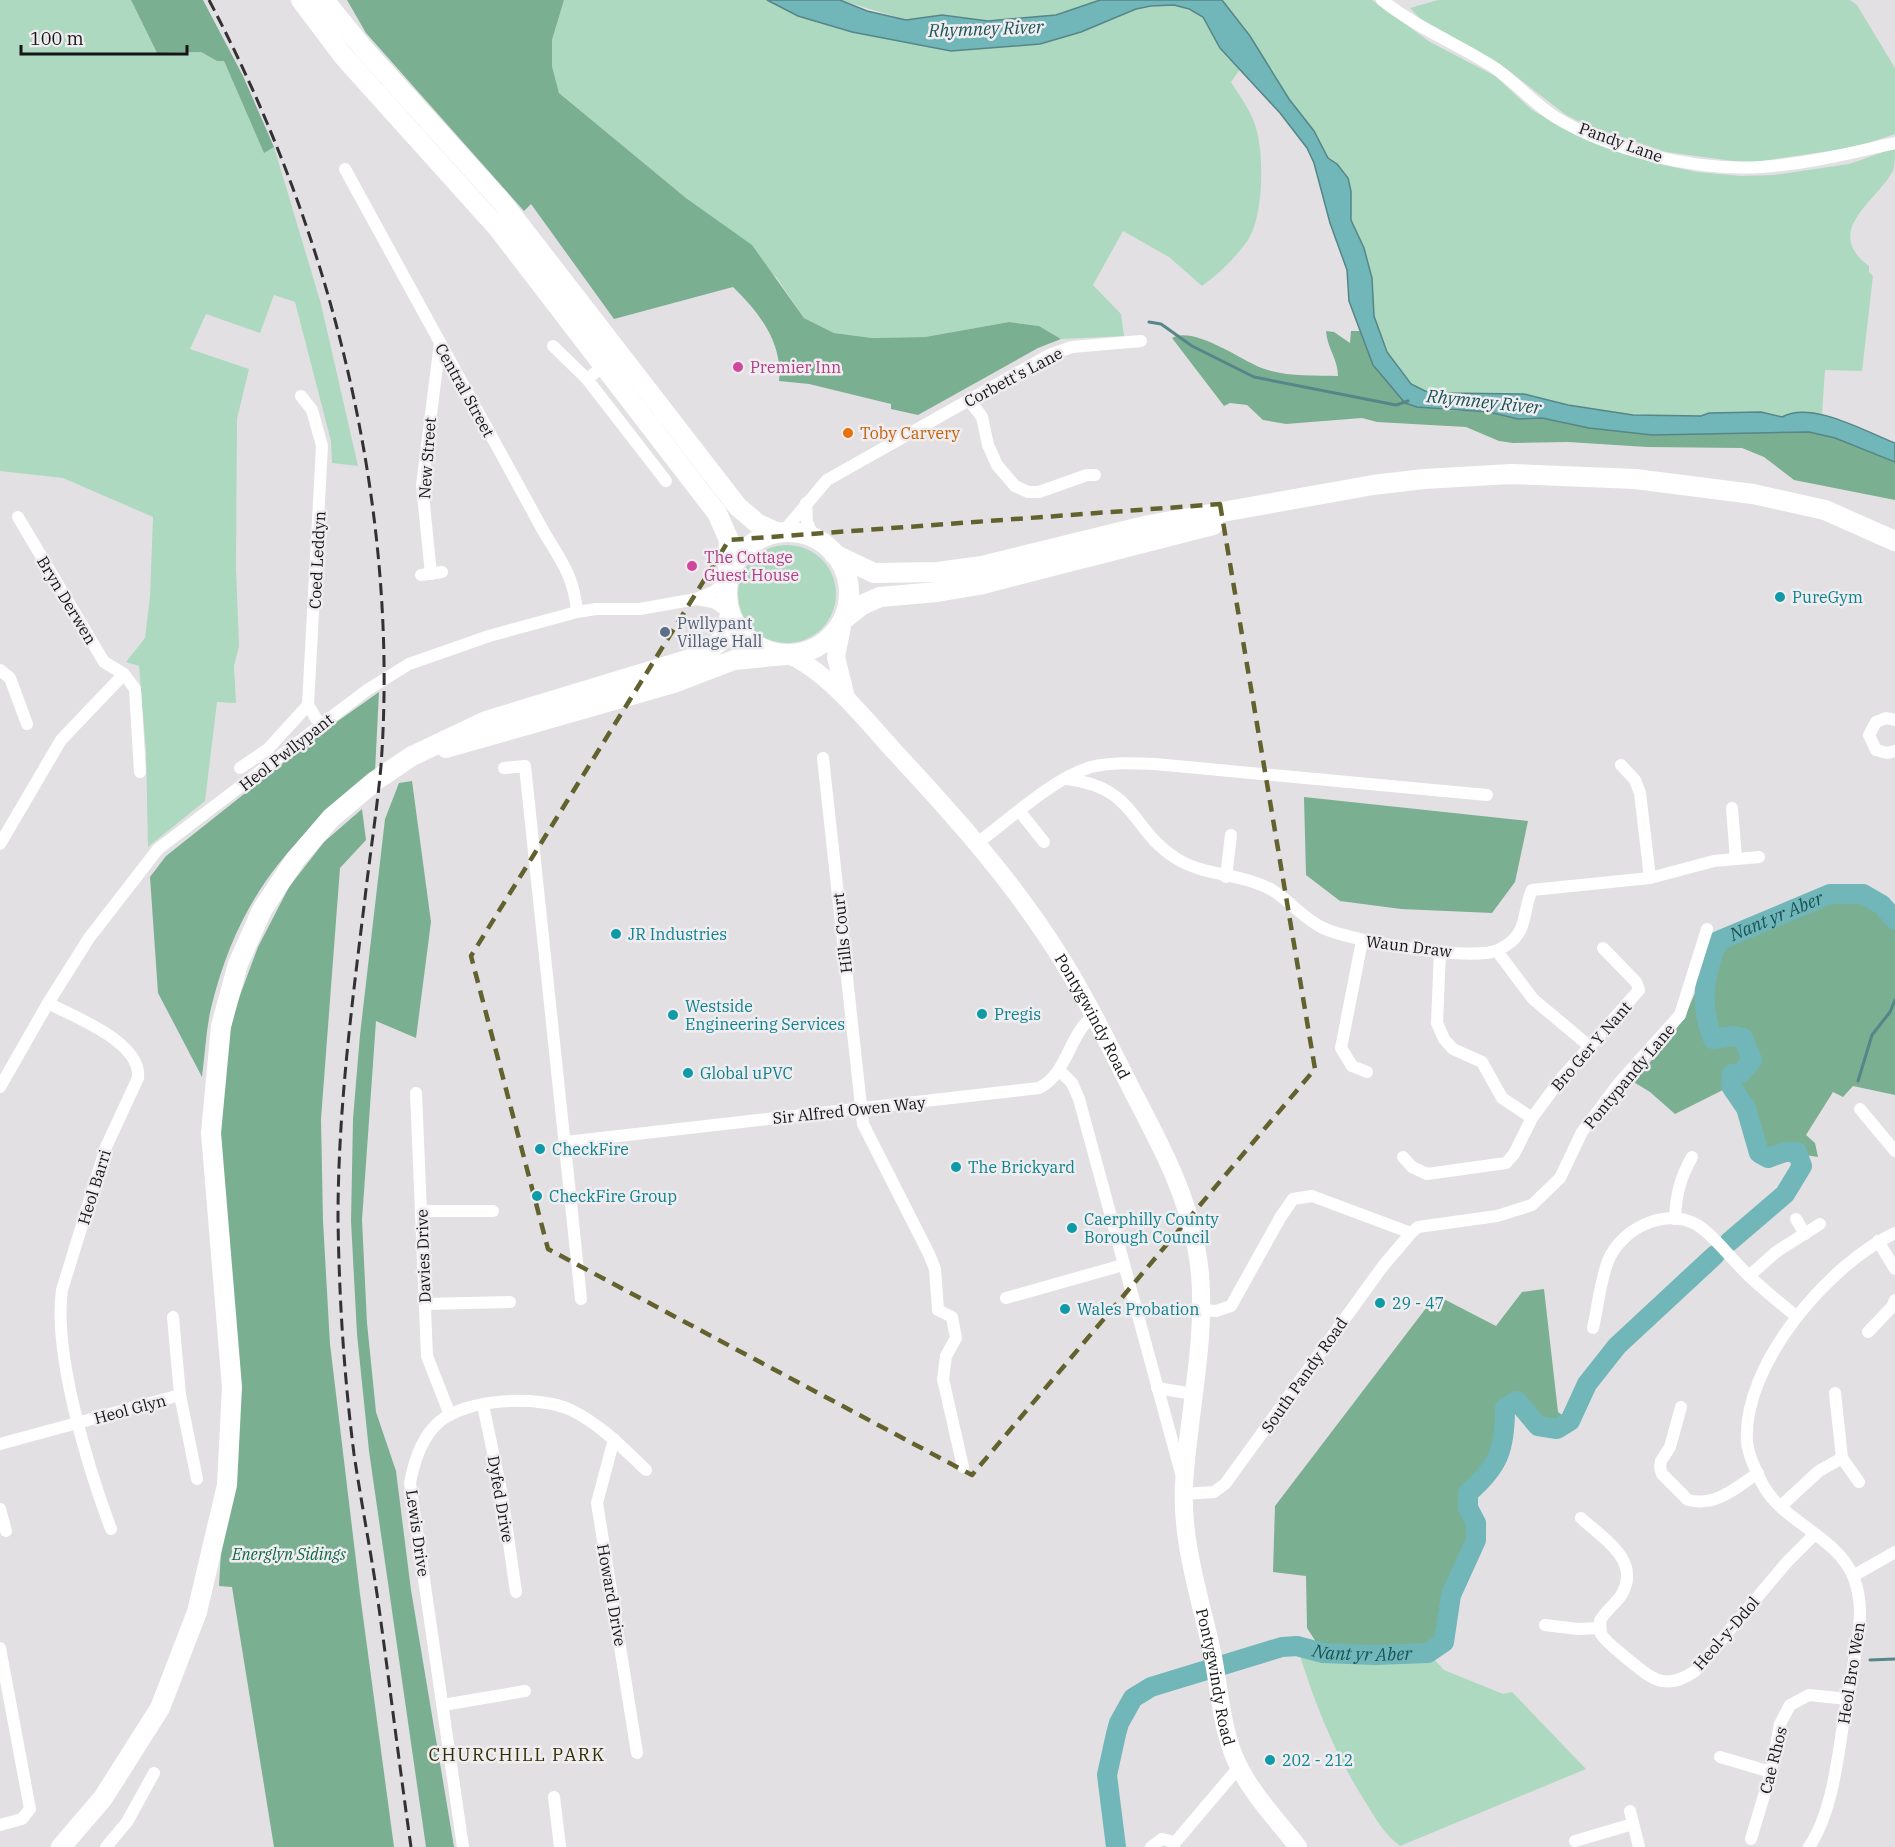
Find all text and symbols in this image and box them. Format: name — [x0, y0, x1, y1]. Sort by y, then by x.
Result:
water label: Rhymney River — [927, 15, 1045, 42]
scale bar — [21, 18, 188, 56]
text: 100 m — [30, 27, 84, 50]
street label: Pandy Lane — [1576, 118, 1666, 166]
street label: Central Street — [431, 340, 499, 441]
street label: Corbett's Lane — [960, 343, 1066, 411]
place label: Premier Inn — [750, 357, 841, 377]
marker: Premier Inn — [731, 360, 745, 374]
water label: Rhymney River — [1425, 384, 1544, 419]
street label: New Street — [414, 416, 440, 500]
place label: Toby Carvery — [860, 423, 961, 443]
marker: Toby Carvery — [841, 426, 855, 440]
street label: Coed Leddyn — [304, 511, 330, 609]
place label: The Cottage Guest House — [704, 547, 799, 585]
street label: Bryn Derwen — [33, 552, 101, 648]
marker: The Cottage Guest House — [685, 559, 699, 573]
place label: PureGym — [1792, 587, 1863, 607]
marker: PureGym — [1773, 590, 1787, 604]
place label: Pwllypant Village Hall — [677, 613, 763, 651]
marker: Pwllypant Village Hall — [658, 625, 672, 639]
street label: Heol Pwllypant — [235, 709, 337, 795]
water label: Nant yr Aber — [1725, 886, 1828, 946]
street label: Hills Court — [828, 891, 856, 974]
place label: JR Industries — [628, 924, 727, 944]
marker: JR Industries — [609, 927, 623, 941]
street label: Waun Draw — [1365, 931, 1454, 961]
street label: Pontygwindy Road — [1051, 950, 1135, 1082]
place label: Westside Engineering Services — [685, 996, 845, 1034]
street label: Bro Ger Y Nant — [1547, 997, 1636, 1095]
place label: Pregis — [994, 1004, 1041, 1024]
marker: Pregis — [975, 1007, 989, 1021]
marker: Westside Engineering Services — [666, 1008, 680, 1022]
street label: Pontypandy Lane — [1579, 1019, 1679, 1133]
place label: Global uPVC — [700, 1063, 793, 1083]
marker: Global uPVC — [681, 1066, 695, 1080]
street label: Sir Alfred Owen Way — [772, 1092, 927, 1128]
place label: CheckFire — [552, 1139, 629, 1159]
marker: CheckFire — [533, 1142, 547, 1156]
street label: Heol Barri — [73, 1147, 115, 1227]
place label: The Brickyard — [968, 1157, 1075, 1177]
marker: The Brickyard — [949, 1160, 963, 1174]
place label: CheckFire Group — [549, 1186, 677, 1206]
marker: CheckFire Group — [530, 1189, 544, 1203]
street label: Davies Drive — [411, 1209, 435, 1303]
place label: Caerphilly County Borough Council — [1084, 1209, 1219, 1247]
marker: Caerphilly County Borough Council — [1065, 1221, 1079, 1235]
place label: 29 - 47 — [1392, 1293, 1444, 1313]
marker: 29 - 47 — [1373, 1296, 1387, 1310]
place label: Wales Probation — [1077, 1299, 1199, 1319]
marker: Wales Probation — [1058, 1302, 1072, 1316]
street label: South Pandy Road — [1257, 1313, 1352, 1437]
street label: Heol Glyn — [92, 1390, 168, 1428]
street label: Dyfed Drive — [484, 1454, 518, 1544]
street label: Lewis Drive — [402, 1488, 434, 1578]
street label: Howard Drive — [593, 1542, 631, 1648]
park label: Energlyn Sidings — [231, 1544, 346, 1564]
street label: Heol-y-Ddol — [1689, 1592, 1763, 1674]
street label: Pontygwindy Road — [1192, 1606, 1240, 1748]
street label: Heol Bro Wen — [1833, 1621, 1869, 1725]
water label: Nant yr Aber — [1309, 1638, 1414, 1666]
street label: Cae Rhos — [1755, 1724, 1791, 1796]
district label: CHURCHILL PARK — [428, 1743, 606, 1766]
place label: 202 - 212 — [1282, 1750, 1353, 1770]
marker: 202 - 212 — [1263, 1753, 1277, 1767]

